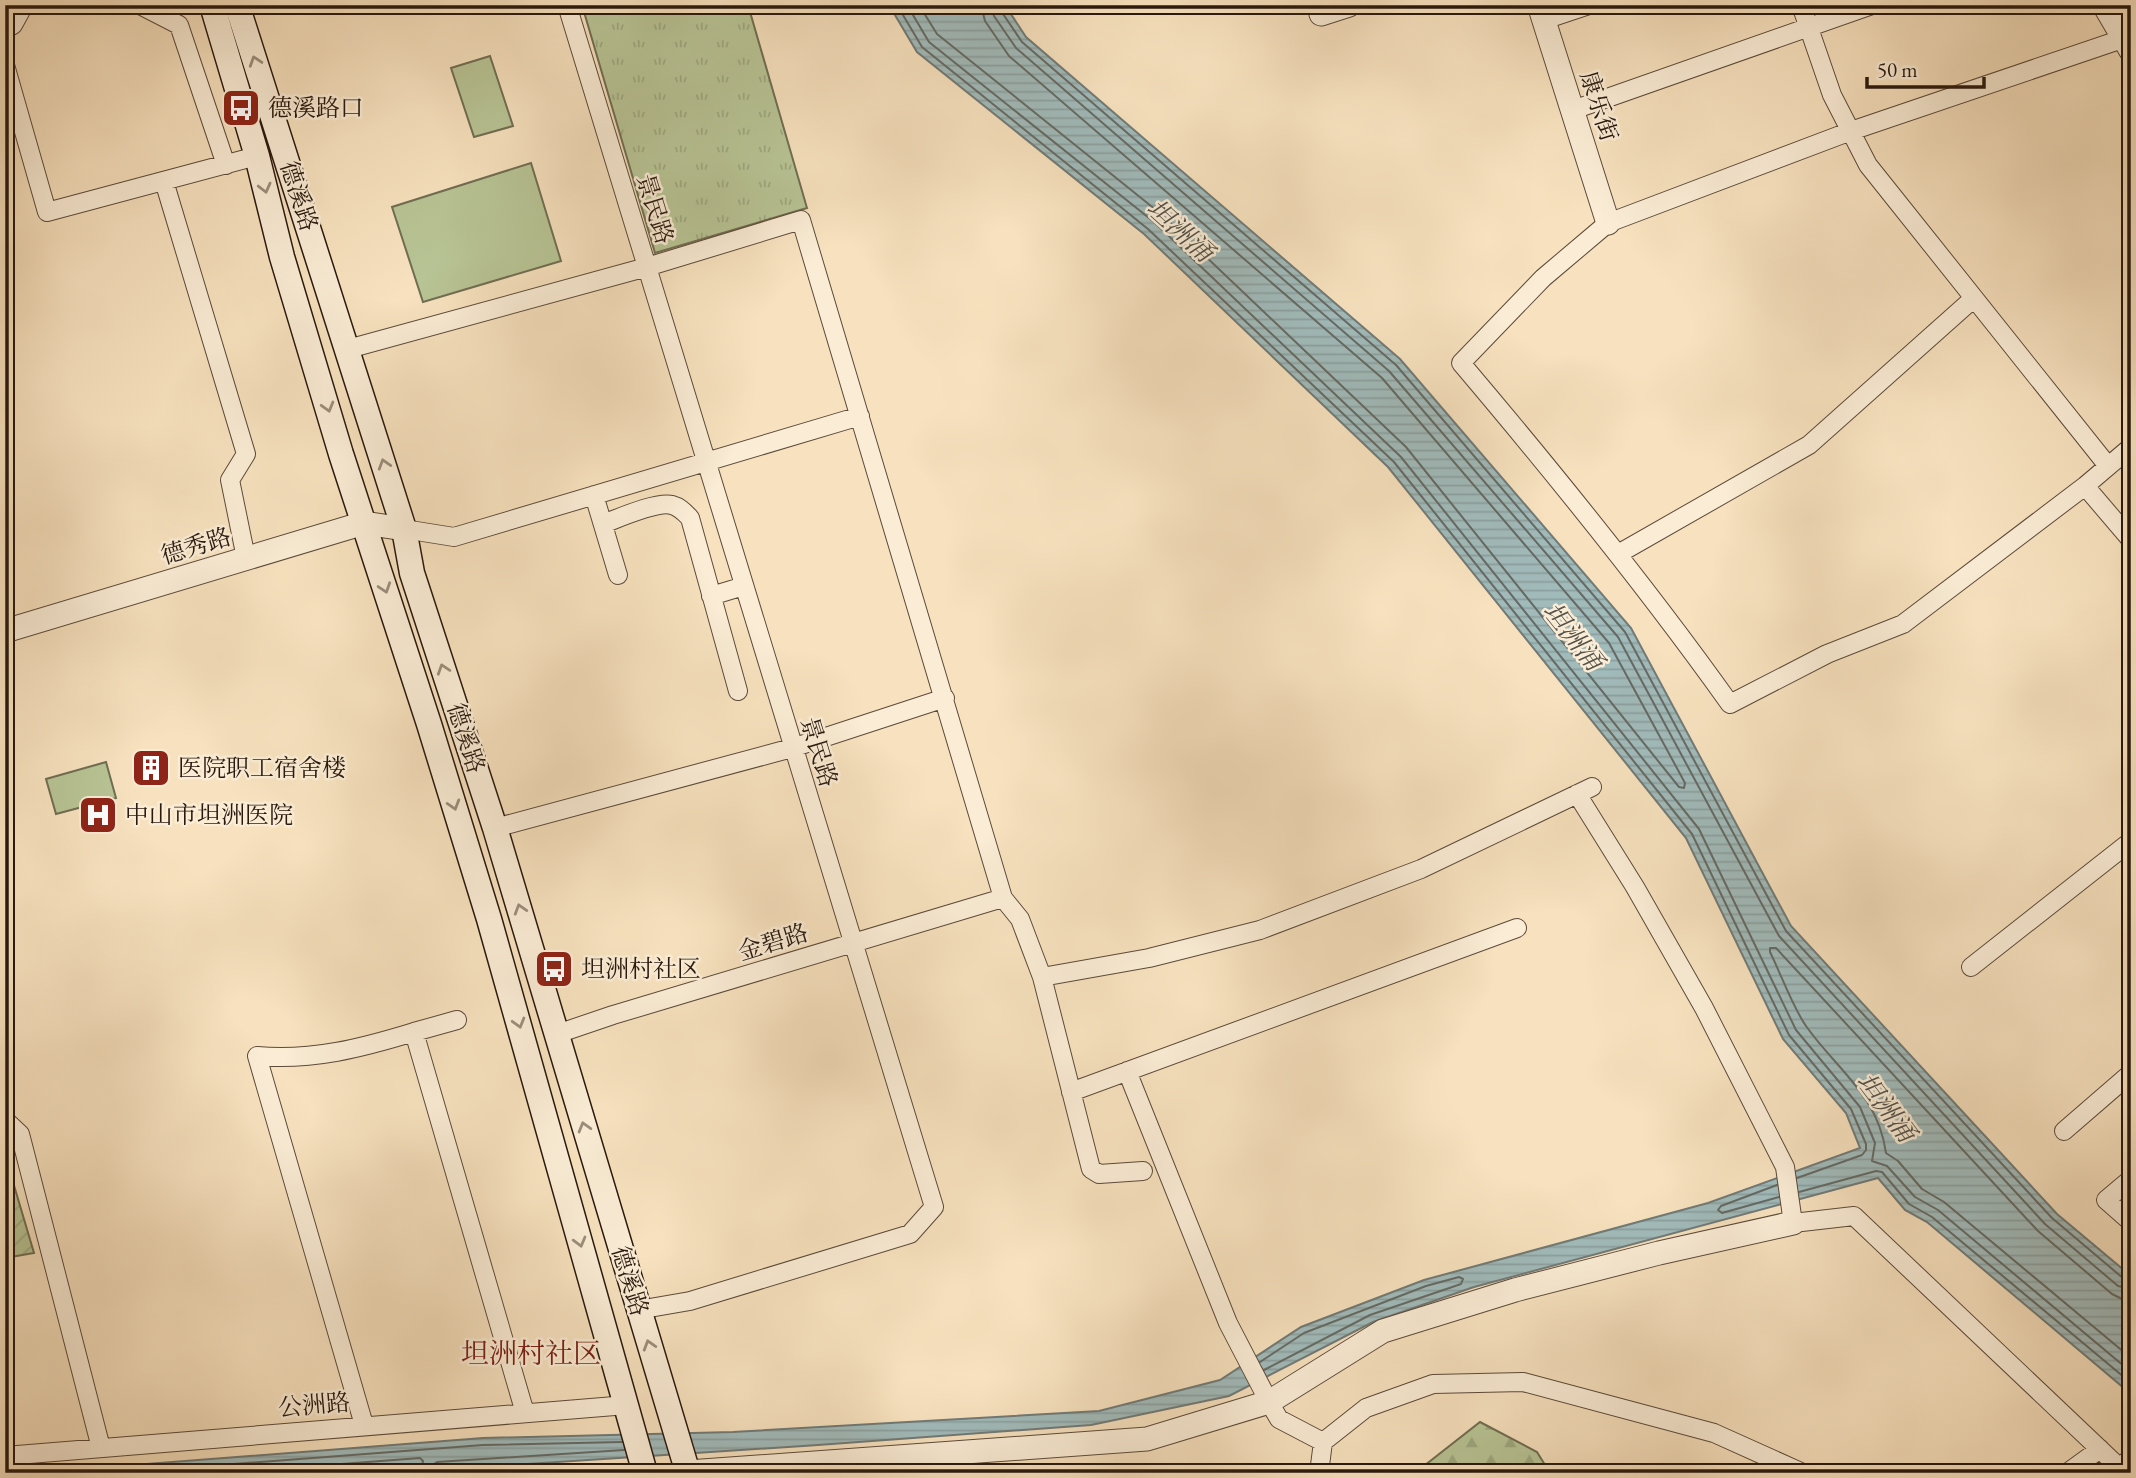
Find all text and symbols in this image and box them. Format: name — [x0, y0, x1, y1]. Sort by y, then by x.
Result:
scale bar — [1867, 46, 1984, 90]
one-way arrow — [249, 55, 263, 68]
text: 50 m — [1877, 56, 1918, 83]
street label: 康乐街 — [1574, 67, 1625, 145]
bus stop icon: 德溪路口 — [220, 87, 262, 129]
place label: 德溪路口 — [268, 92, 364, 123]
street label: 德溪路 — [274, 157, 325, 235]
street label: 景民路 — [630, 170, 681, 248]
one-way arrow — [257, 182, 271, 194]
water label: 坦洲涌 — [1140, 191, 1223, 271]
one-way arrow — [320, 401, 334, 413]
one-way arrow — [377, 459, 392, 471]
street label: 德秀路 — [157, 520, 235, 571]
one-way arrow — [377, 581, 391, 594]
water label: 坦洲涌 — [1535, 595, 1613, 679]
one-way arrow — [437, 663, 452, 675]
street label: 德溪路 — [441, 699, 492, 777]
street label: 景民路 — [794, 713, 845, 791]
building icon: 医院职工宿舍楼 — [130, 747, 172, 789]
place label: 医院职工宿舍楼 — [178, 752, 346, 783]
hospital icon: 中山市坦洲医院 — [77, 794, 119, 836]
place label: 中山市坦洲医院 — [125, 799, 293, 830]
one-way arrow — [445, 799, 460, 811]
one-way arrow — [513, 903, 528, 915]
street label: 金碧路 — [734, 916, 812, 967]
bus stop icon: 坦洲村社区 — [533, 948, 575, 990]
place label: 坦洲村社区 — [581, 953, 701, 984]
one-way arrow — [510, 1017, 525, 1029]
water label: 坦洲涌 — [1849, 1066, 1925, 1151]
one-way arrow — [578, 1122, 593, 1134]
one-way arrow — [572, 1236, 587, 1248]
street label: 德溪路 — [605, 1242, 656, 1320]
district label: 坦洲村社区 — [461, 1335, 601, 1371]
one-way arrow — [643, 1340, 657, 1352]
street label: 公洲路 — [277, 1386, 351, 1423]

